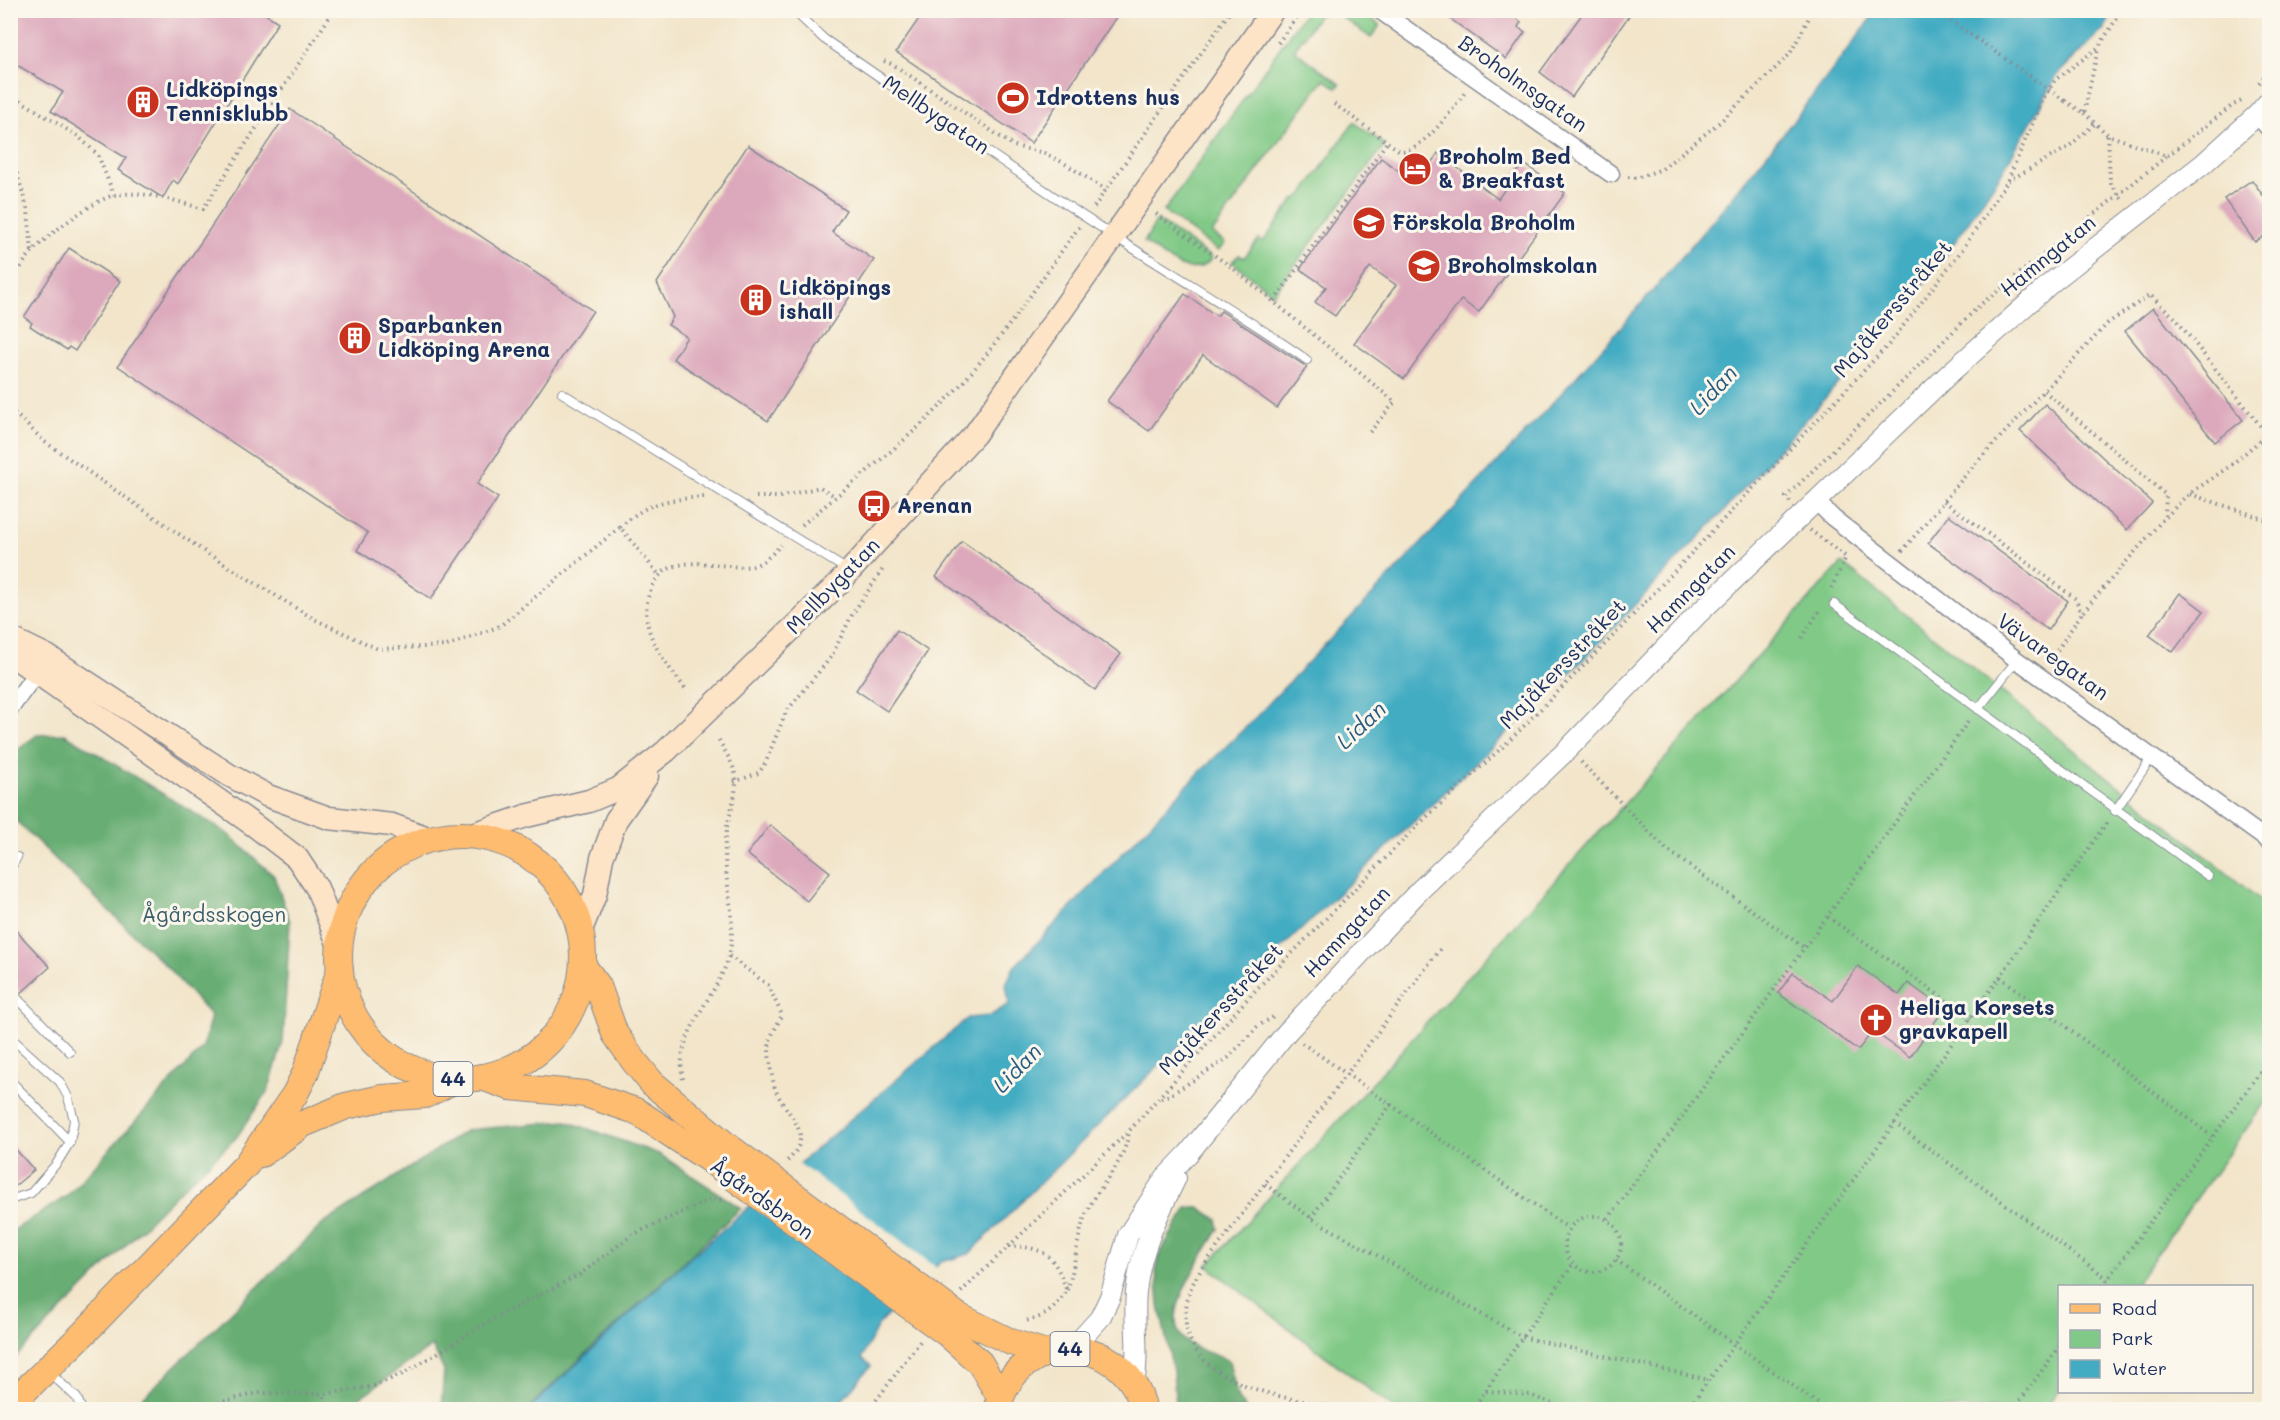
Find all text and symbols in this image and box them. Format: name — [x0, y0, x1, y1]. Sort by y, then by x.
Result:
street label: Broholmsgatan — [1454, 28, 1594, 137]
street label: Mellbygatan — [878, 68, 996, 160]
place label: Lidköpings Tennisklubb — [166, 75, 288, 126]
sports icon: Idrottens hus — [995, 80, 1031, 116]
place label: Idrottens hus — [1036, 83, 1180, 110]
building icon: Lidköpings Tennisklubb — [125, 84, 161, 120]
place label: Broholm Bed & Breakfast — [1438, 142, 1571, 193]
hotel icon: Broholm Bed & Breakfast — [1397, 151, 1433, 187]
school or university icon: Förskola Broholm — [1351, 205, 1387, 241]
place label: Förskola Broholm — [1392, 208, 1575, 235]
street label: Hamngatan — [1994, 208, 2100, 302]
street label: Majåkersstråket — [1826, 234, 1957, 382]
school or university icon: Broholmskolan — [1406, 248, 1442, 284]
place label: Broholmskolan — [1447, 251, 1597, 278]
place label: Lidköpings ishall — [779, 273, 891, 324]
building icon: Lidköpings ishall — [738, 282, 774, 318]
place label: Sparbanken Lidköping Arena — [378, 311, 550, 362]
building icon: Sparbanken Lidköping Arena — [337, 320, 373, 356]
water label: Lidan — [1682, 359, 1743, 421]
bus stop icon: Arenan — [856, 488, 892, 524]
place label: Arenan — [897, 491, 972, 518]
street label: Mellbygatan — [779, 531, 885, 639]
street label: Hamngatan — [1640, 538, 1740, 638]
street label: Majåkersstråket — [1493, 592, 1631, 734]
street label: Vävaregatan — [1993, 606, 2115, 705]
water label: Lidan — [1330, 694, 1392, 755]
street label: Hamngatan — [1297, 879, 1395, 982]
park label: Ågårdsskogen — [142, 900, 286, 927]
street label: Majåkersstråket — [1152, 936, 1288, 1080]
place label: Heliga Korsets gravkapell — [1899, 993, 2055, 1044]
church icon: Heliga Korsets gravkapell — [1858, 1002, 1894, 1038]
water label: Lidan — [986, 1037, 1047, 1099]
road number: 44 — [434, 1062, 472, 1096]
street label: Ågårdsbron — [706, 1151, 820, 1245]
legend — [2058, 1285, 2253, 1393]
text: Road — [2112, 1296, 2157, 1320]
text: Park — [2112, 1326, 2153, 1350]
road number: 44 — [1050, 1332, 1090, 1366]
text: Water — [2112, 1356, 2167, 1380]

